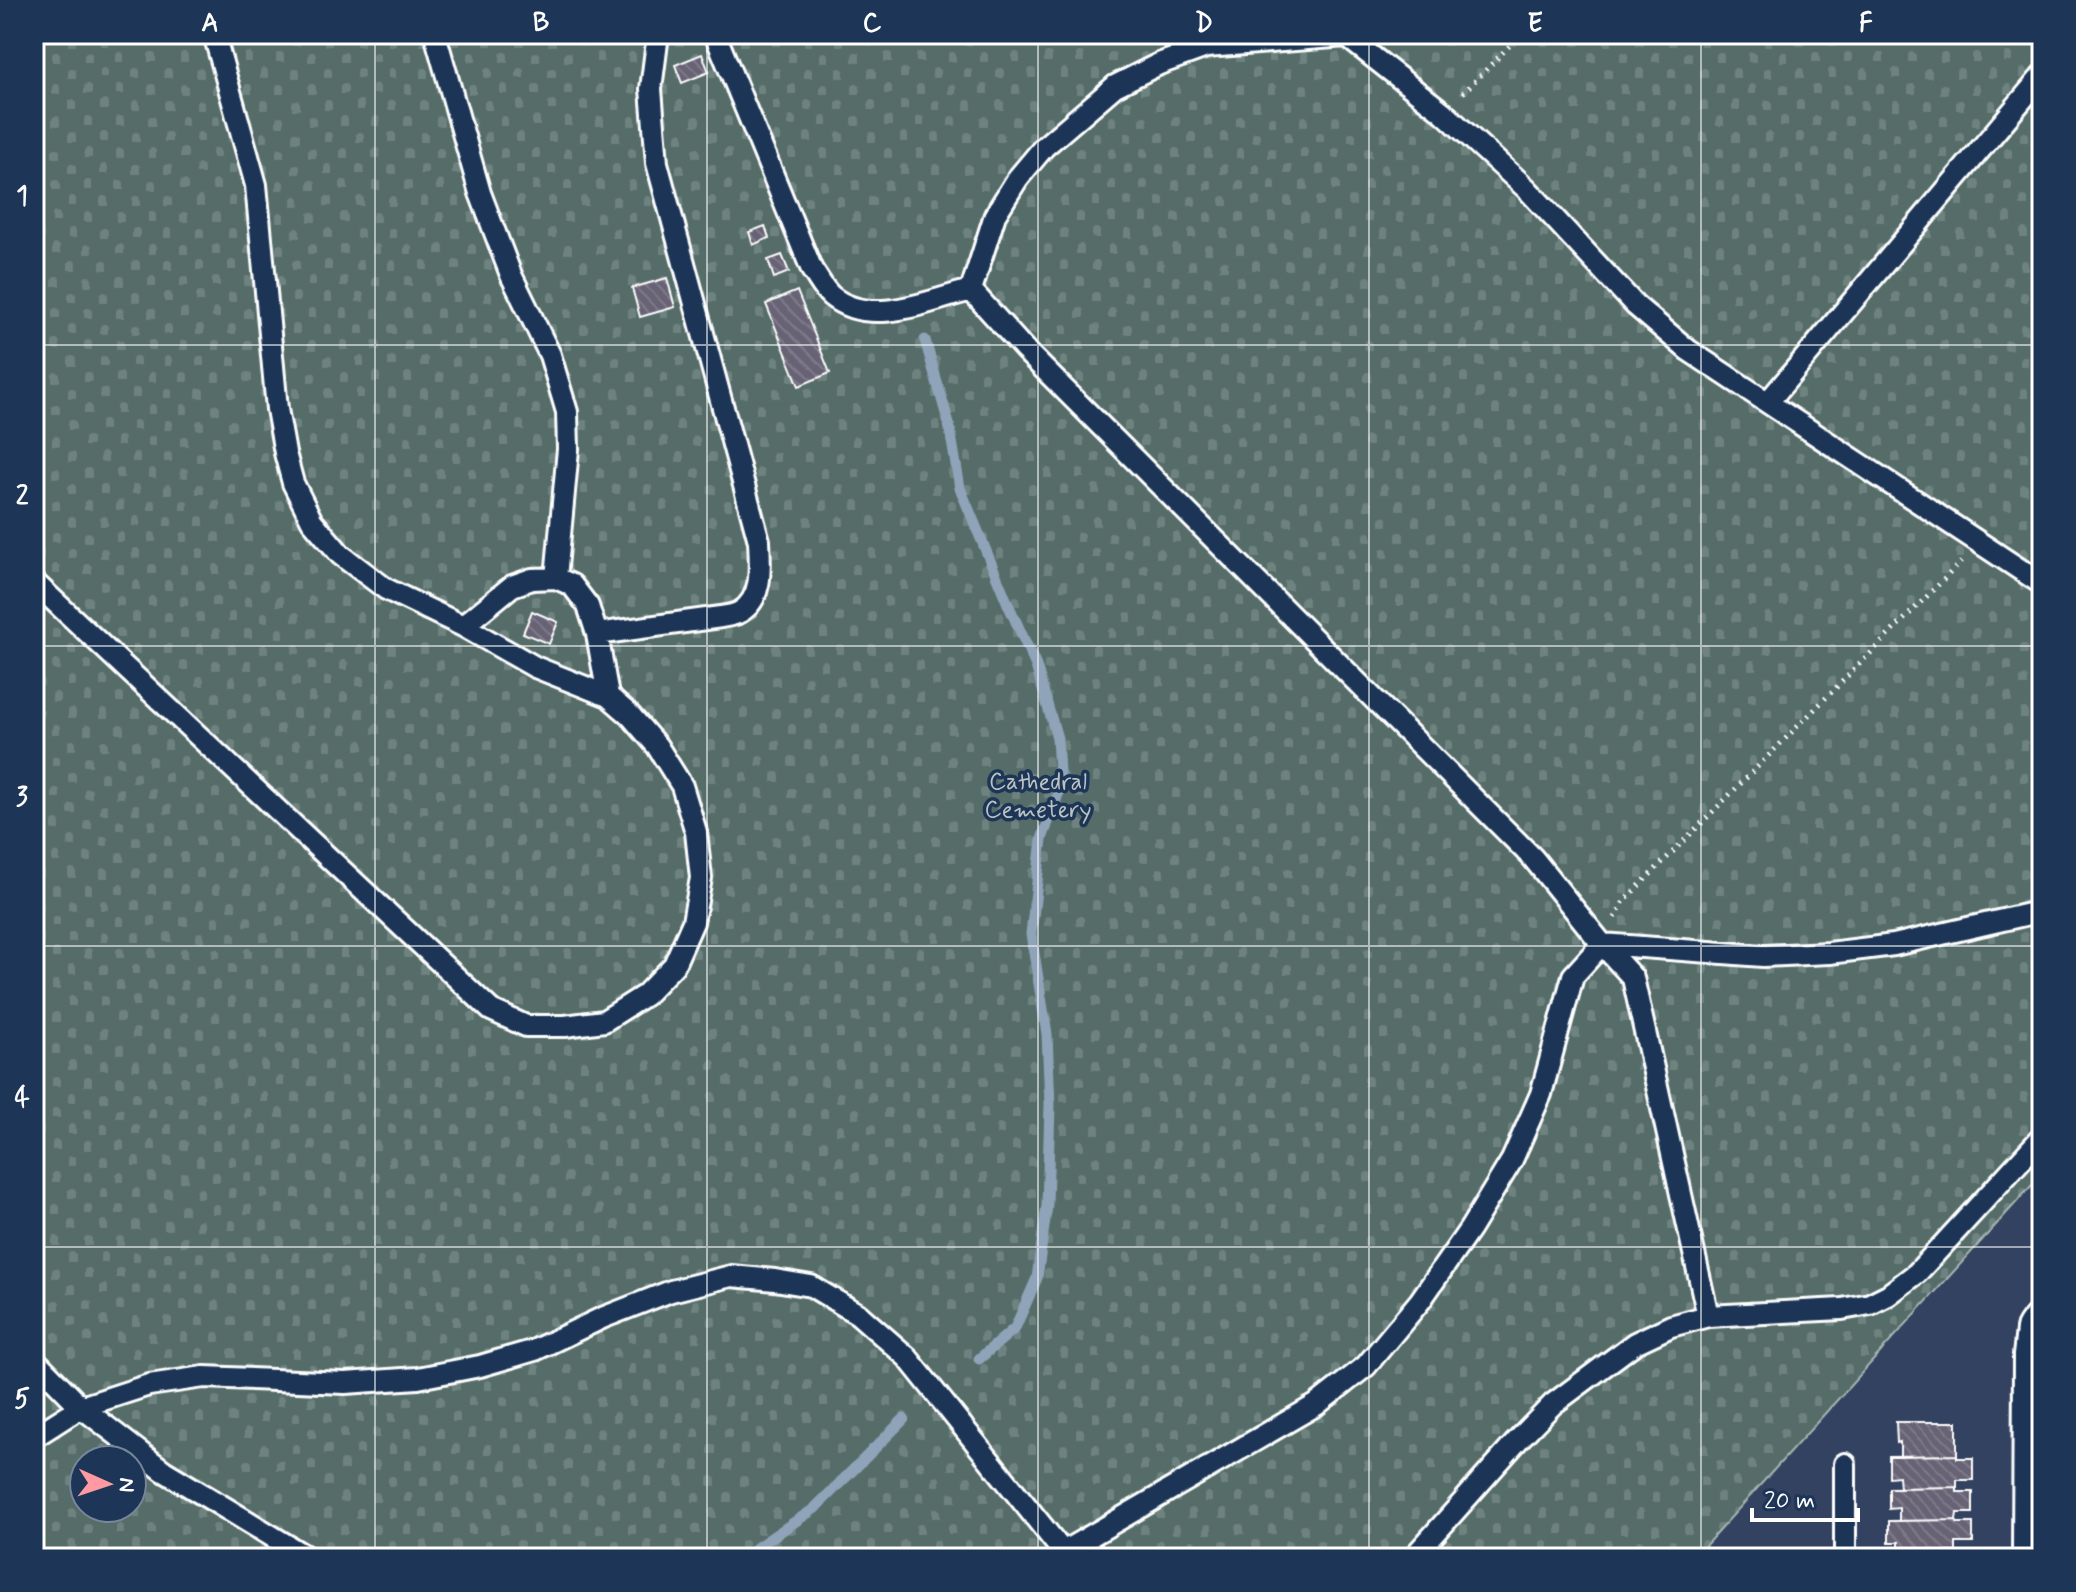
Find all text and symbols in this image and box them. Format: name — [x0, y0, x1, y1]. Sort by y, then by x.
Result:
text: A — [201, 7, 219, 41]
text: B — [533, 7, 549, 41]
text: C — [863, 7, 882, 41]
text: D — [1195, 7, 1213, 41]
text: E — [1527, 7, 1543, 41]
text: F — [1859, 7, 1873, 41]
text: 1 — [16, 180, 28, 214]
text: 2 — [16, 480, 29, 514]
park label: Cathedral Cemetery — [984, 767, 1092, 826]
text: 3 — [16, 781, 28, 815]
text: 4 — [14, 1082, 30, 1116]
text: 5 — [14, 1383, 30, 1417]
north arrow — [68, 1444, 148, 1524]
scale bar — [1752, 1472, 1858, 1522]
text: N — [112, 1477, 140, 1493]
text: 20 m — [1764, 1486, 1815, 1517]

